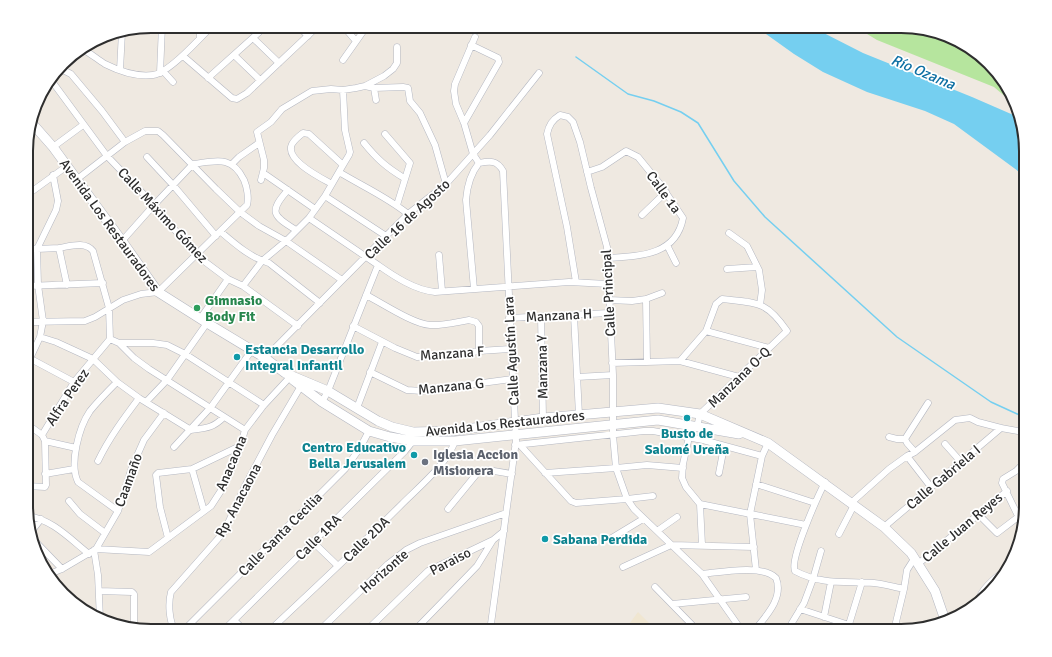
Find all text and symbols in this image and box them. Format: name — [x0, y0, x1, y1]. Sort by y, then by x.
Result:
water label: Río Ozama — [888, 50, 958, 94]
street label: Avenida Los Restauradores — [56, 156, 163, 295]
street label: Calle Máximo Gómez — [114, 164, 211, 267]
street label: Calle 1a — [643, 168, 685, 217]
street label: Calle 16 de Agosto — [361, 175, 454, 263]
street label: Calle Principal — [598, 249, 619, 337]
place label: Gimnasio Body Fit — [205, 292, 262, 325]
street label: Calle Agustín Lara — [500, 296, 523, 406]
marker: Gimnasio Body Fit — [192, 303, 202, 313]
street label: Manzana H — [525, 305, 593, 326]
street label: Manzana Y — [533, 335, 552, 399]
place label: Estancia Desarrollo Integral Infantil — [245, 341, 364, 374]
street label: Manzana F — [419, 343, 485, 364]
street label: Manzana O-Q — [705, 343, 774, 411]
marker: Estancia Desarrollo Integral Infantil — [232, 352, 242, 362]
street label: Alfra Perez — [42, 365, 93, 429]
street label: Manzana G — [417, 375, 485, 398]
street label: Avenida Los Restauradores — [425, 407, 585, 440]
marker: Busto de Salomé Ureña — [682, 413, 692, 423]
place label: Busto de Salomé Ureña — [645, 425, 729, 458]
street label: Anacaona — [212, 433, 251, 494]
place label: Centro Educativo Bella Jerusalem — [302, 439, 406, 472]
street label: Calle Gabriela I — [903, 441, 984, 513]
place label: Iglesia Accion Misionera — [433, 446, 518, 479]
marker: Centro Educativo Bella Jerusalem — [409, 450, 419, 460]
street label: Caamaño — [111, 451, 146, 509]
marker: Iglesia Accion Misionera — [420, 457, 430, 467]
street label: Rp. Anacaona — [212, 460, 265, 540]
street label: Calle Santa Cecilia — [235, 489, 326, 580]
street label: Calle Juan Reyes — [919, 489, 1006, 566]
street label: Calle 1RA — [292, 511, 345, 564]
street label: Calle 2DA — [339, 513, 394, 566]
place label: Sabana Perdida — [553, 531, 647, 548]
marker: Sabana Perdida — [540, 534, 550, 544]
street label: Paraiso — [427, 544, 474, 579]
street label: Horizonte — [357, 546, 412, 597]

